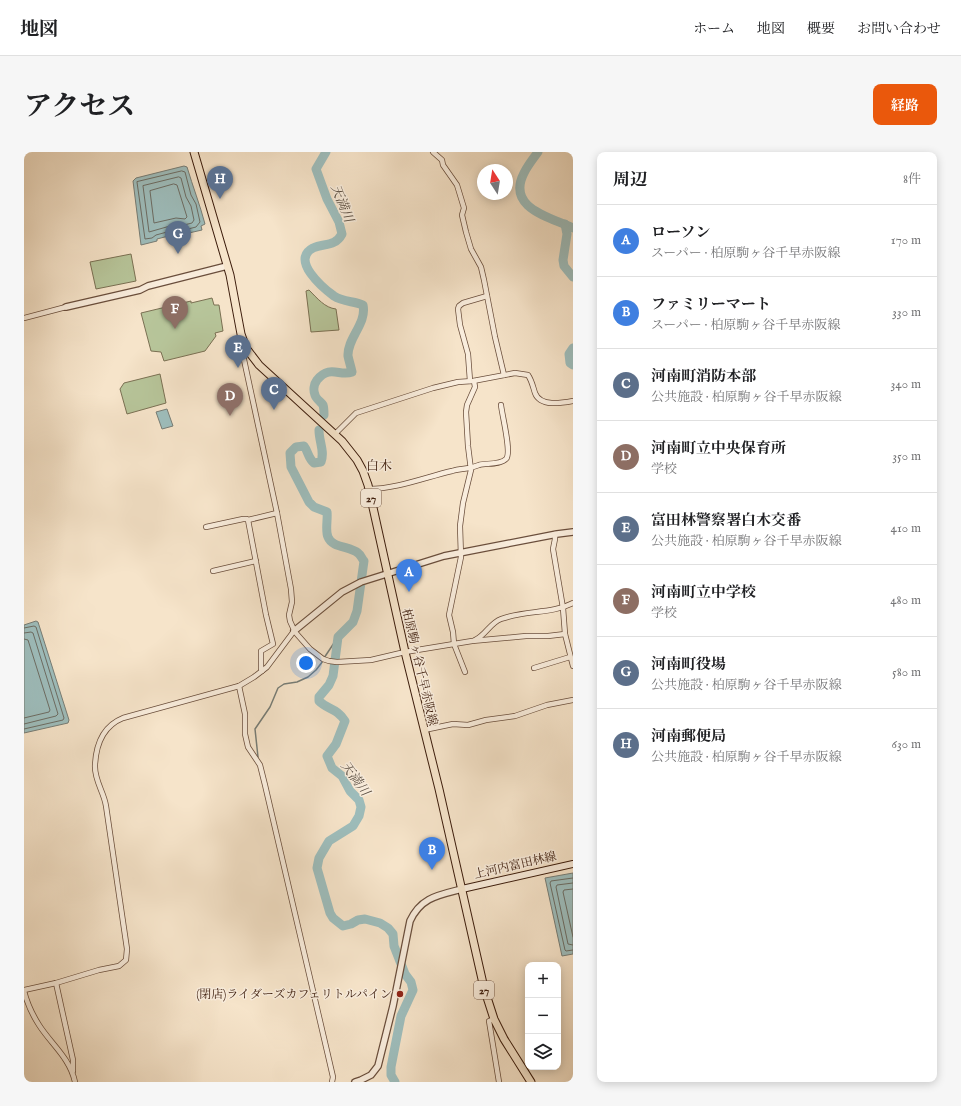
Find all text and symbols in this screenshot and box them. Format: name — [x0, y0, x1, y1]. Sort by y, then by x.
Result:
text: 地図 — [20, 18, 58, 42]
text: ホーム — [693, 20, 735, 38]
text: 地図 — [757, 20, 785, 38]
text: 概要 — [807, 20, 835, 38]
text: お問い合わせ — [857, 20, 941, 38]
button: 経路 — [873, 84, 937, 125]
text: アクセス — [24, 90, 135, 125]
north arrow — [477, 164, 513, 200]
pin: H — [207, 166, 233, 199]
text: 周辺 — [613, 170, 647, 191]
text: 8件 — [903, 171, 921, 188]
water label: 天満川 — [326, 182, 358, 227]
pin: G — [165, 221, 191, 254]
text: ローソン — [651, 223, 710, 242]
text: A — [622, 232, 630, 249]
text: 170 m — [891, 232, 921, 249]
text: スーパー · 柏原駒ヶ谷千早赤阪線 — [651, 245, 840, 262]
text: ファミリーマート — [651, 295, 771, 314]
pin: F — [162, 296, 188, 329]
text: B — [622, 304, 630, 321]
text: 330 m — [892, 304, 921, 321]
text: スーパー · 柏原駒ヶ谷千早赤阪線 — [651, 317, 840, 334]
pin: E — [225, 335, 251, 368]
text: 河南町消防本部 — [651, 367, 756, 386]
text: C — [621, 376, 631, 393]
text: 340 m — [891, 376, 921, 393]
pin: C — [261, 377, 287, 410]
pin: D — [217, 383, 243, 416]
text: 公共施設 · 柏原駒ヶ谷千早赤阪線 — [651, 389, 842, 406]
text: 河南町立中央保育所 — [651, 439, 786, 458]
text: D — [621, 448, 631, 465]
text: 350 m — [892, 448, 921, 465]
district label: 白木 — [366, 458, 392, 475]
text: 学校 — [651, 461, 677, 478]
road number: 27 — [361, 489, 381, 507]
text: 富田林警察署白木交番 — [651, 511, 801, 530]
text: E — [621, 520, 631, 537]
text: 410 m — [891, 520, 921, 537]
text: 公共施設 · 柏原駒ヶ谷千早赤阪線 — [651, 533, 842, 550]
pin: A — [396, 559, 422, 592]
text: 河南町立中学校 — [651, 583, 756, 602]
text: F — [622, 592, 630, 609]
text: 480 m — [890, 592, 921, 609]
text: 学校 — [651, 605, 677, 622]
street label: 柏原駒ヶ谷千早赤阪線 — [399, 607, 440, 727]
your location — [296, 653, 316, 673]
text: 河南町役場 — [651, 655, 726, 674]
text: G — [621, 664, 631, 681]
text: 580 m — [892, 664, 921, 681]
text: 公共施設 · 柏原駒ヶ谷千早赤阪線 — [651, 677, 842, 694]
text: 河南郵便局 — [651, 727, 726, 746]
text: H — [620, 736, 632, 753]
text: 630 m — [891, 736, 921, 753]
text: 公共施設 · 柏原駒ヶ谷千早赤阪線 — [651, 749, 842, 766]
water label: 天満川 — [336, 758, 374, 801]
pin: B — [419, 837, 445, 870]
street label: 上河内富田林線 — [472, 849, 558, 882]
map controls — [525, 962, 561, 1070]
button: + — [525, 962, 561, 998]
road number: 27 — [474, 981, 494, 999]
place label: (閉店)ライダーズカフェリトルパイン — [196, 987, 392, 1002]
marker: (閉店)ライダーズカフェリトルパイン — [395, 989, 405, 999]
button: − — [525, 998, 561, 1034]
button: layers — [525, 1034, 561, 1070]

